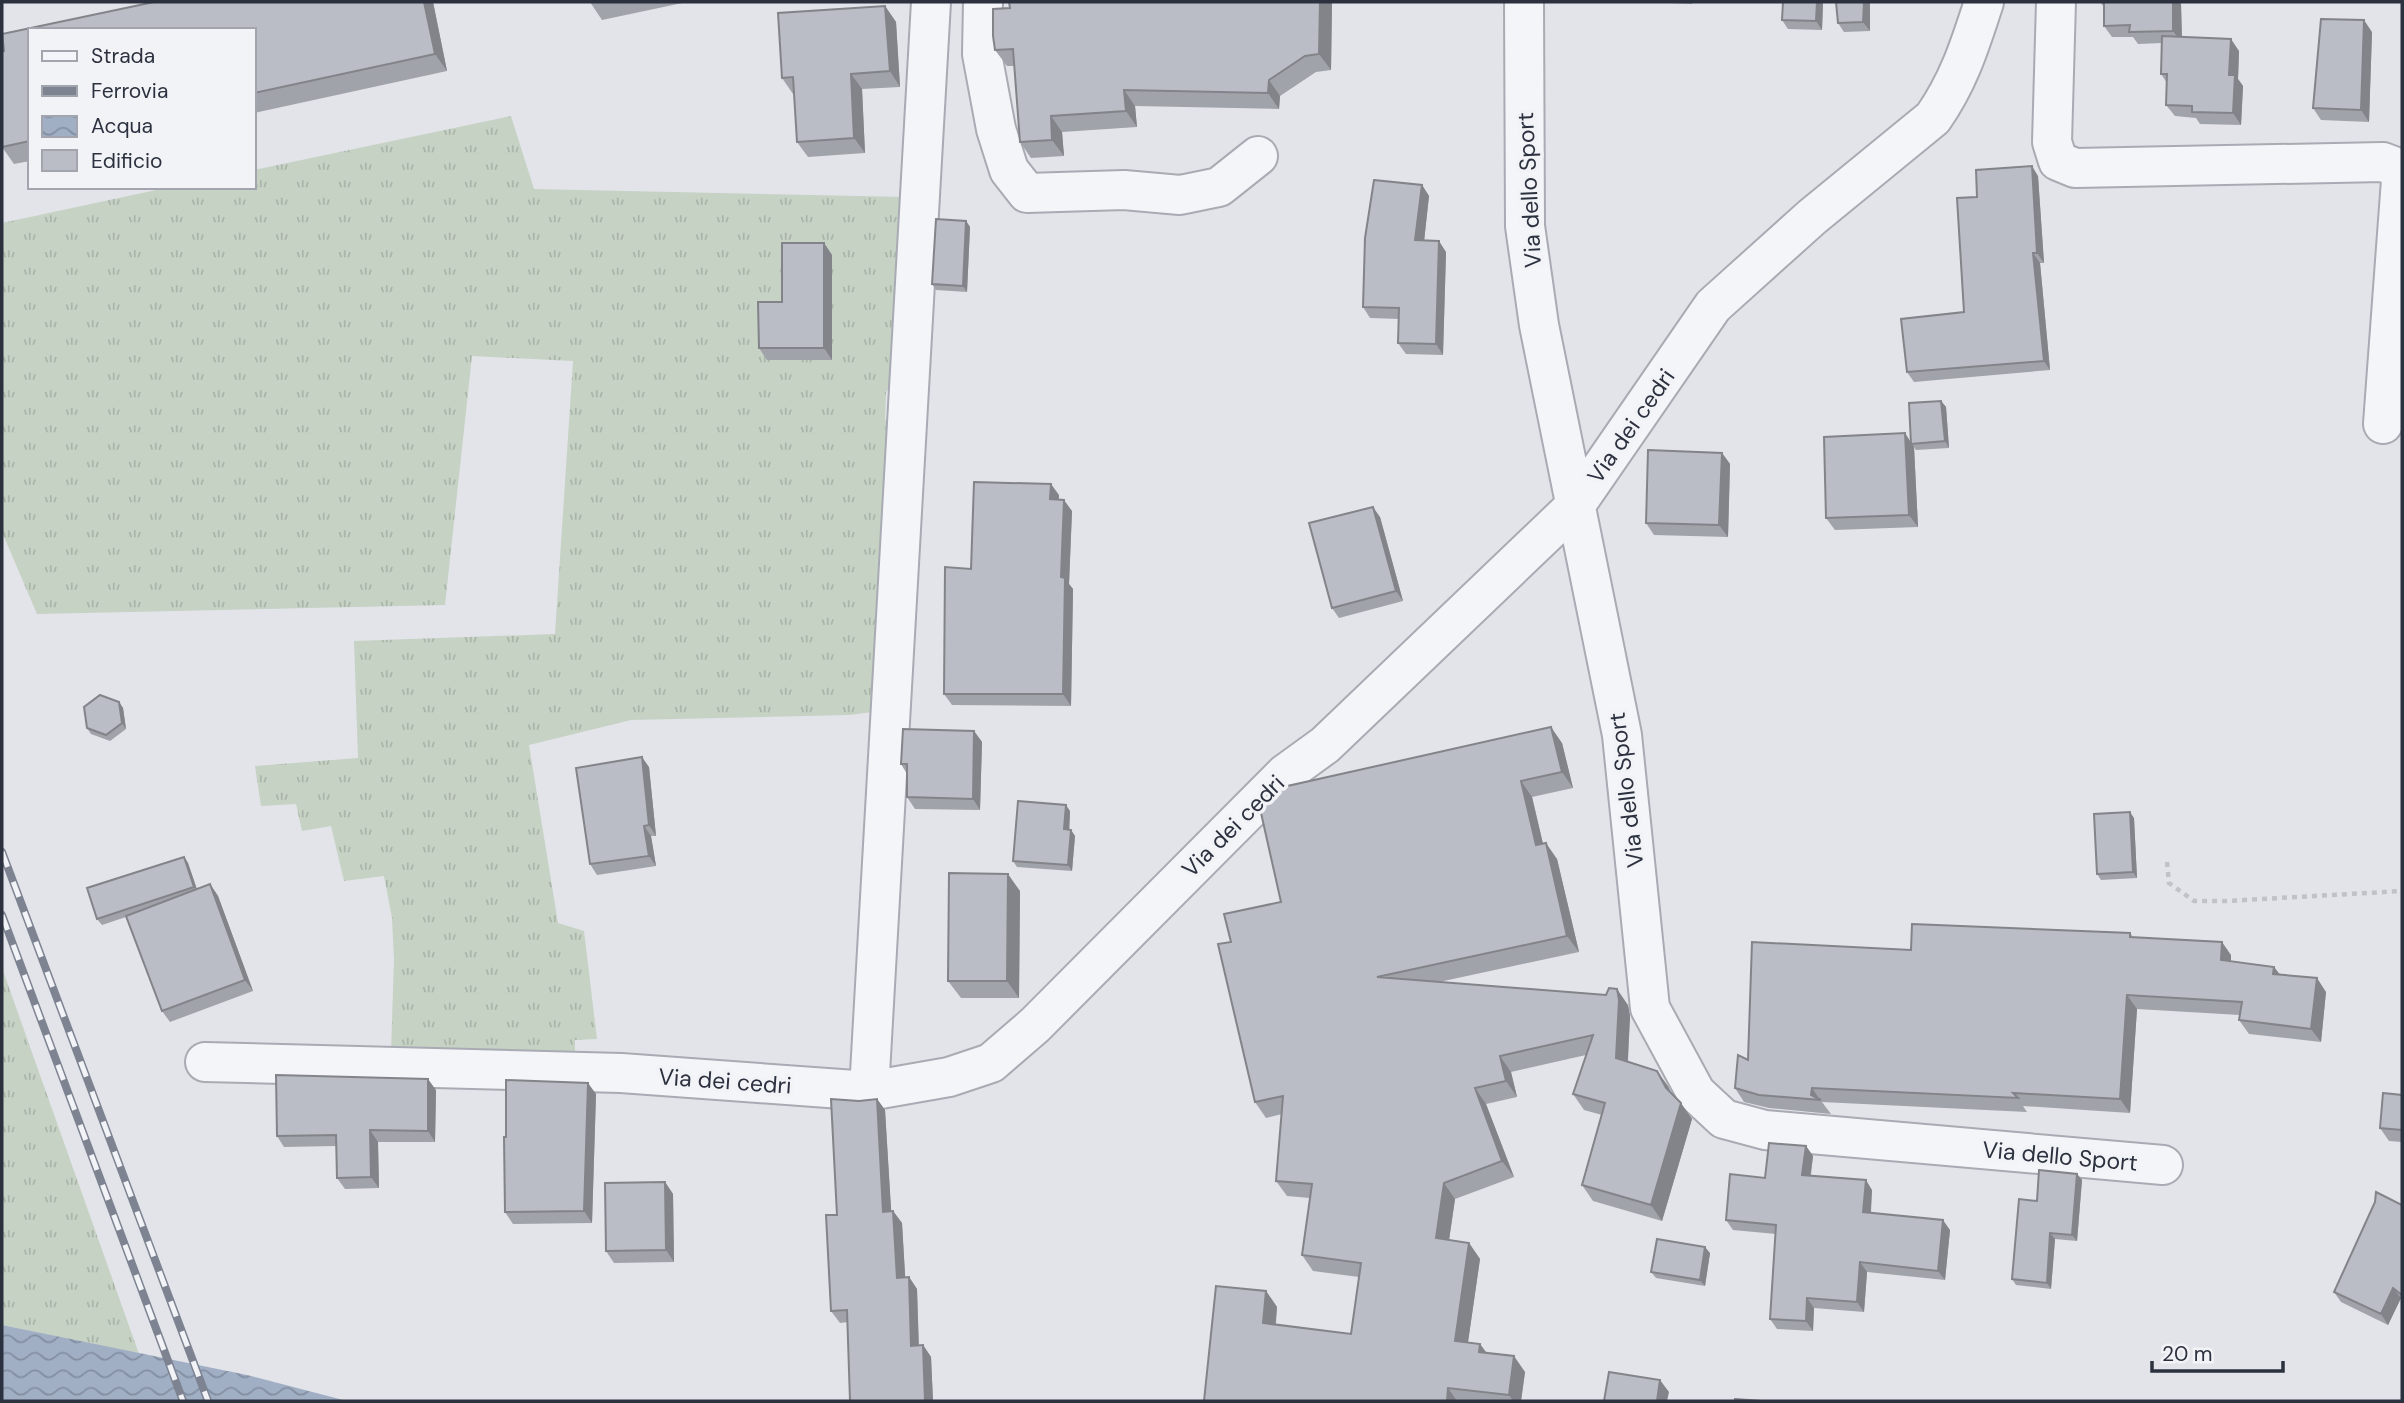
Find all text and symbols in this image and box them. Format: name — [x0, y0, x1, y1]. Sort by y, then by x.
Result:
legend — [28, 28, 256, 189]
text: Strada — [91, 42, 155, 70]
text: Ferrovia — [91, 77, 168, 105]
street label: Via dello Sport — [1510, 111, 1548, 269]
text: Acqua — [91, 112, 153, 140]
text: Edificio — [91, 147, 162, 175]
street label: Via dei cedri — [1580, 363, 1682, 489]
street label: Via dello Sport — [1602, 711, 1650, 869]
street label: Via dei cedri — [1175, 768, 1291, 884]
street label: Via dei cedri — [657, 1061, 793, 1101]
street label: Via dello Sport — [1981, 1134, 2139, 1178]
scale bar — [2152, 1330, 2283, 1374]
text: 20 m — [2162, 1340, 2213, 1368]

